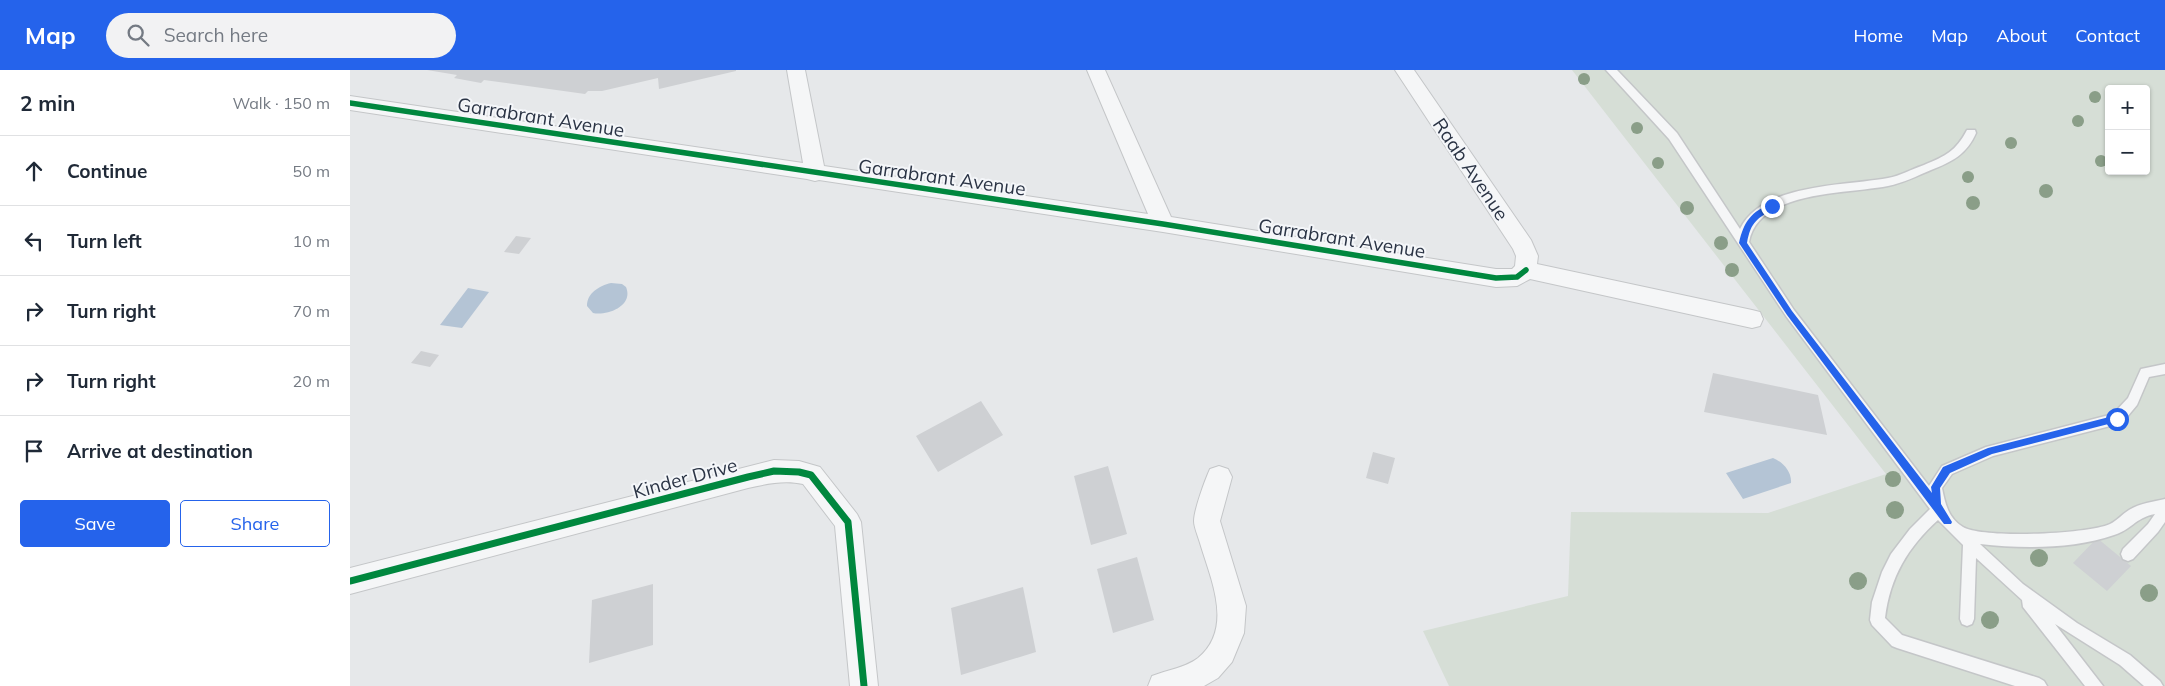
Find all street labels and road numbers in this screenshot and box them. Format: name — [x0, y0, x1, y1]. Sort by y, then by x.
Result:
street label: Garrabrant Avenue — [456, 92, 626, 142]
street label: Raab Avenue — [1428, 113, 1514, 225]
street label: Garrabrant Avenue — [857, 153, 1027, 201]
street label: Garrabrant Avenue — [1257, 213, 1427, 263]
street label: Kinder Drive — [630, 453, 740, 503]

